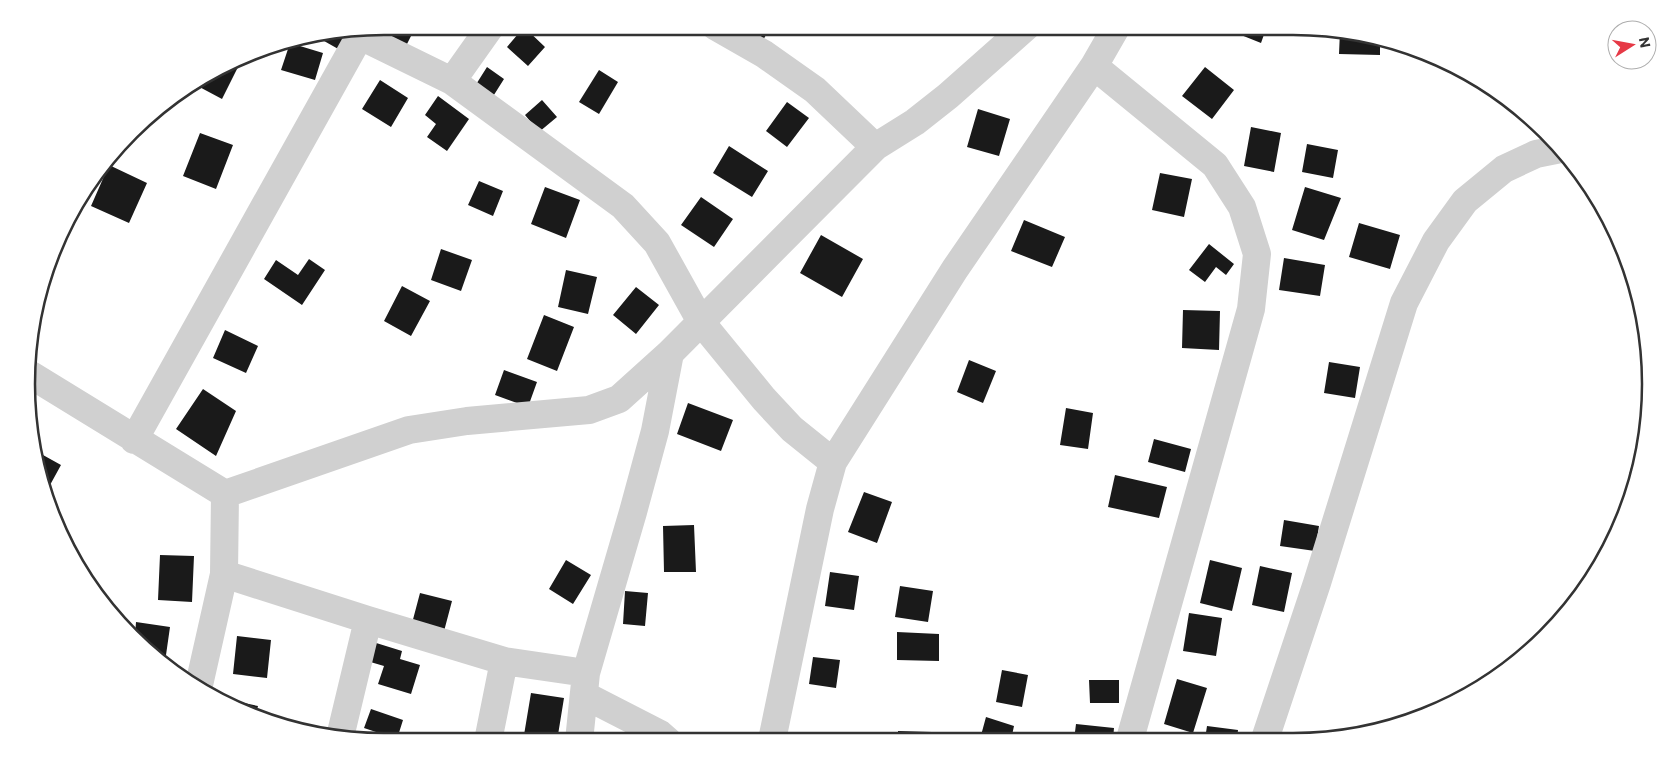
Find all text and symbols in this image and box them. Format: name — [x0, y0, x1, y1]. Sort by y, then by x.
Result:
north arrow — [1607, 20, 1657, 70]
text: N — [1636, 36, 1655, 49]

